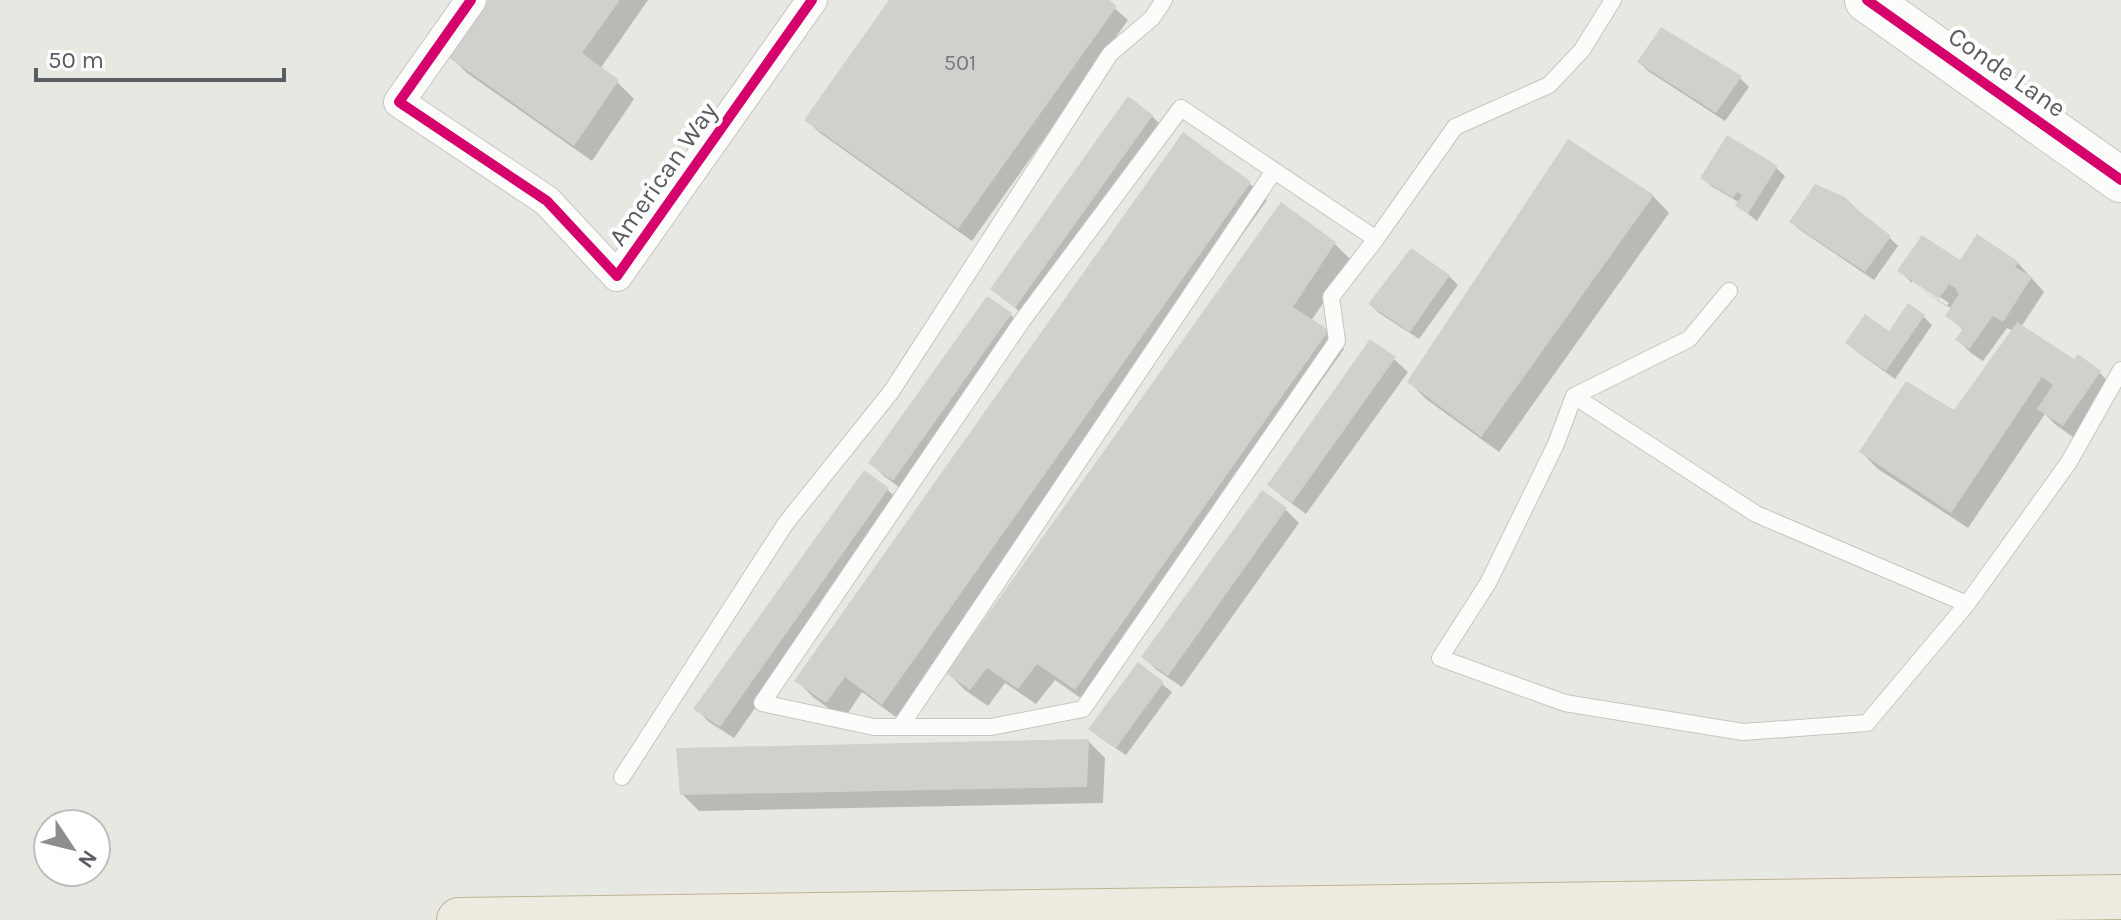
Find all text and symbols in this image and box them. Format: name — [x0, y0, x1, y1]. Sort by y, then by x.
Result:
street label: Conde Lane — [1942, 20, 2072, 124]
scale bar — [36, 32, 284, 82]
text: 50 m — [48, 46, 104, 74]
house number: 501 — [944, 50, 976, 76]
street label: American Way — [602, 96, 724, 252]
north arrow — [32, 808, 112, 888]
text: N — [72, 845, 103, 873]

